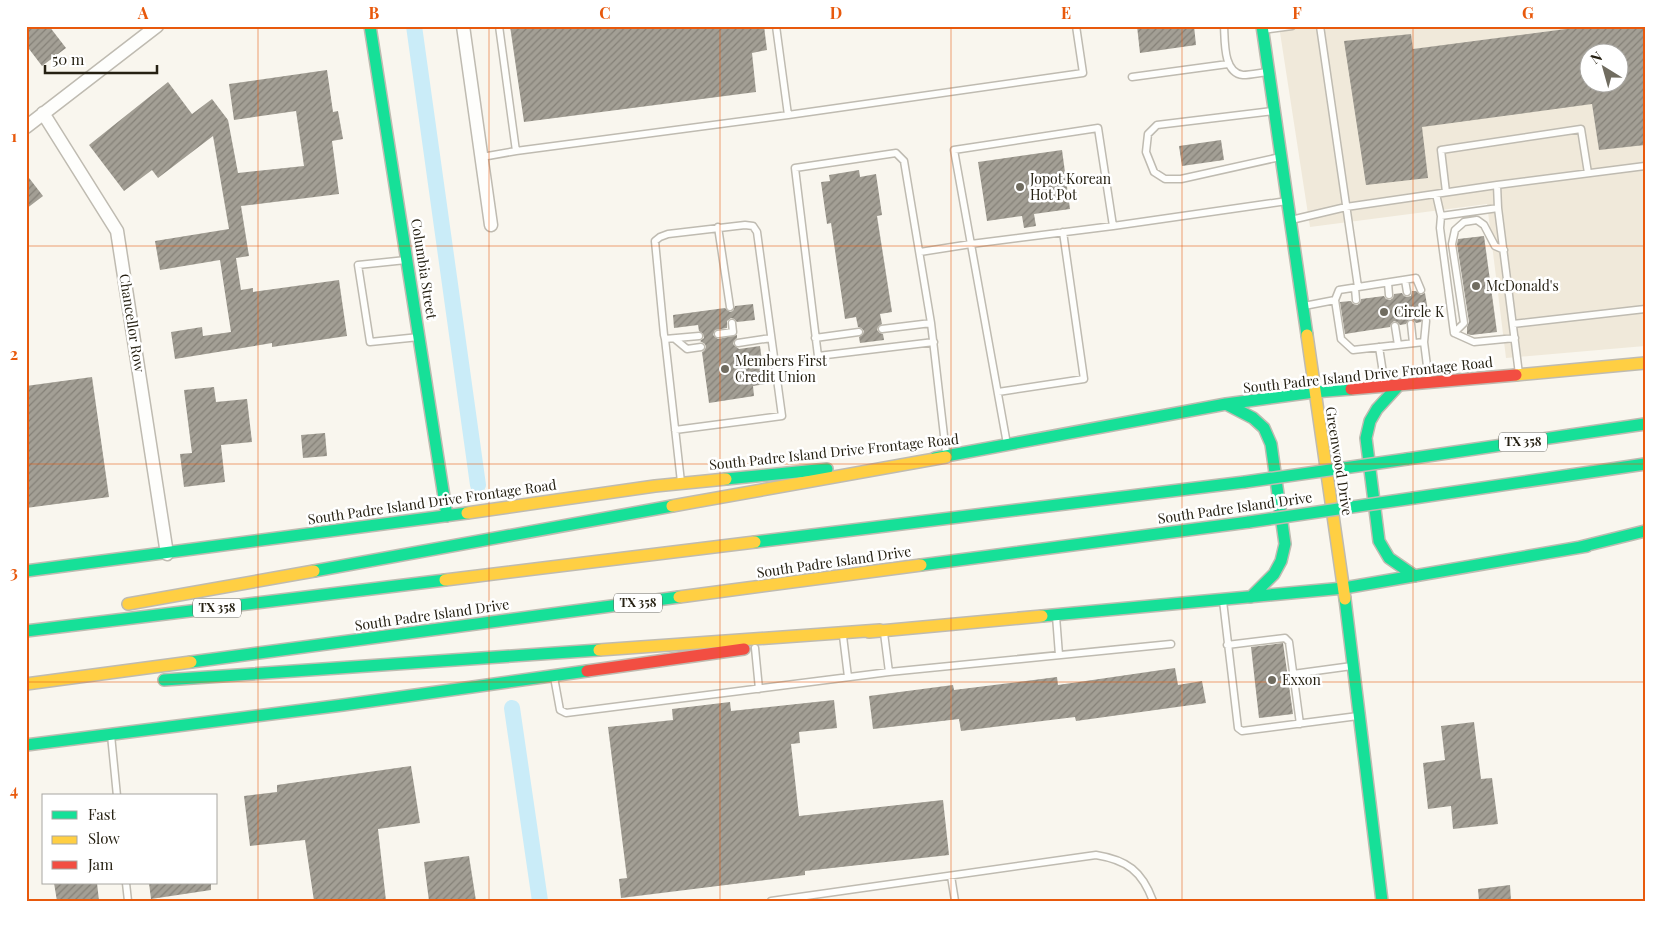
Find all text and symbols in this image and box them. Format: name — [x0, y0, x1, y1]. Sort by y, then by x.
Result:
text: A — [137, 2, 149, 23]
text: B — [369, 2, 380, 23]
text: C — [599, 2, 611, 23]
text: D — [830, 2, 842, 23]
text: E — [1061, 2, 1071, 23]
text: F — [1292, 2, 1302, 23]
text: G — [1522, 2, 1534, 23]
scale bar — [45, 42, 158, 74]
north arrow — [1578, 42, 1628, 92]
text: N — [1586, 47, 1606, 68]
text: 50 m — [52, 49, 85, 69]
text: 1 — [11, 125, 17, 146]
place label: Jopot Korean Hot Pot — [1029, 169, 1112, 204]
marker: Jopot Korean Hot Pot — [1014, 181, 1026, 193]
street label: Columbia Street — [407, 217, 442, 322]
street label: Chancellor Row — [115, 272, 150, 374]
place label: McDonald's — [1486, 276, 1559, 295]
marker: McDonald's — [1470, 280, 1482, 292]
place label: Circle K — [1394, 302, 1445, 321]
marker: Circle K — [1378, 306, 1390, 318]
text: 2 — [10, 343, 18, 364]
place label: Members First Credit Union — [735, 351, 828, 386]
street label: South Padre Island Drive Frontage Road — [1242, 352, 1494, 397]
marker: Members First Credit Union — [719, 363, 731, 375]
street label: Greenwood Drive — [1322, 405, 1357, 517]
street label: South Padre Island Drive Frontage Road — [708, 429, 960, 474]
road number: TX 358 — [1499, 432, 1547, 452]
street label: South Padre Island Drive Frontage Road — [306, 475, 558, 528]
street label: South Padre Island Drive — [1156, 487, 1313, 528]
street label: South Padre Island Drive — [755, 541, 912, 582]
text: 3 — [10, 561, 18, 582]
street label: South Padre Island Drive — [353, 594, 510, 635]
road number: TX 358 — [614, 594, 662, 612]
road number: TX 358 — [193, 598, 241, 618]
place label: Exxon — [1282, 670, 1321, 689]
marker: Exxon — [1266, 674, 1278, 686]
text: 4 — [10, 779, 18, 800]
legend — [42, 794, 218, 884]
text: Fast — [88, 804, 117, 824]
text: Slow — [88, 828, 120, 848]
text: Jam — [87, 854, 114, 874]

